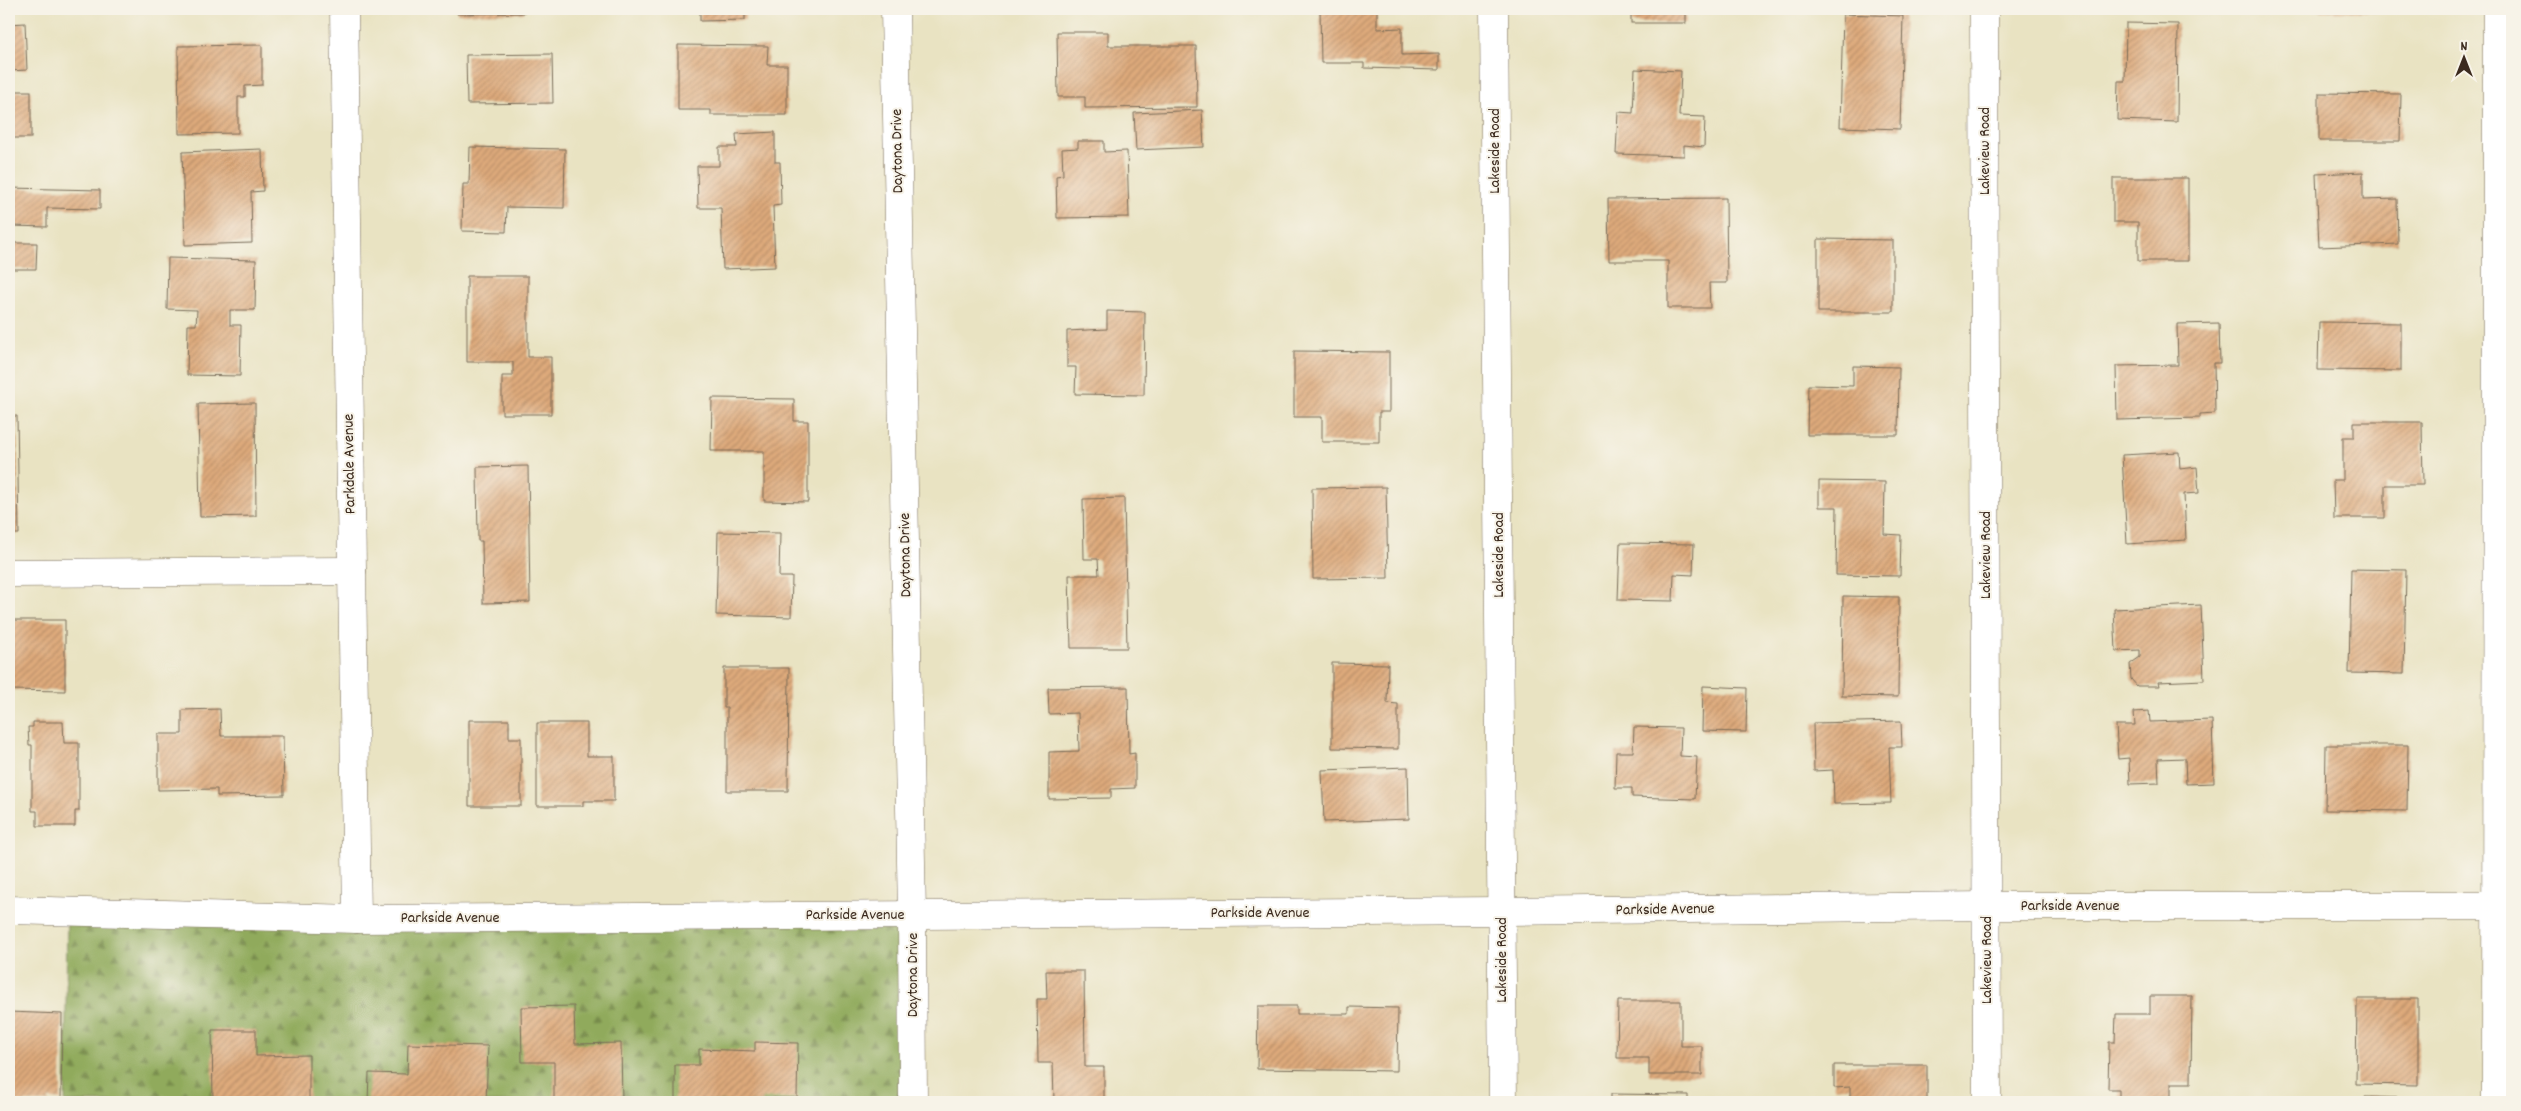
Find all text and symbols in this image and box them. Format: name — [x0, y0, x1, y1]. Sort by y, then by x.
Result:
north arrow — [2438, 32, 2488, 82]
text: N — [2461, 37, 2468, 57]
street label: Lakeview Road — [1974, 107, 1997, 195]
street label: Daytona Drive — [886, 108, 910, 194]
street label: Lakeside Road — [1484, 108, 1507, 194]
street label: Parkdale Avenue — [338, 414, 362, 514]
street label: Lakeview Road — [1975, 511, 1998, 599]
street label: Daytona Drive — [894, 512, 918, 598]
street label: Lakeside Road — [1488, 512, 1511, 598]
street label: Parkside Avenue — [2021, 895, 2119, 918]
street label: Parkside Avenue — [1615, 898, 1715, 922]
street label: Parkside Avenue — [1211, 902, 1309, 925]
street label: Parkside Avenue — [806, 904, 904, 927]
street label: Parkside Avenue — [401, 907, 499, 930]
street label: Lakeview Road — [1976, 916, 1999, 1004]
street label: Lakeside Road — [1491, 917, 1514, 1003]
street label: Daytona Drive — [902, 933, 925, 1017]

